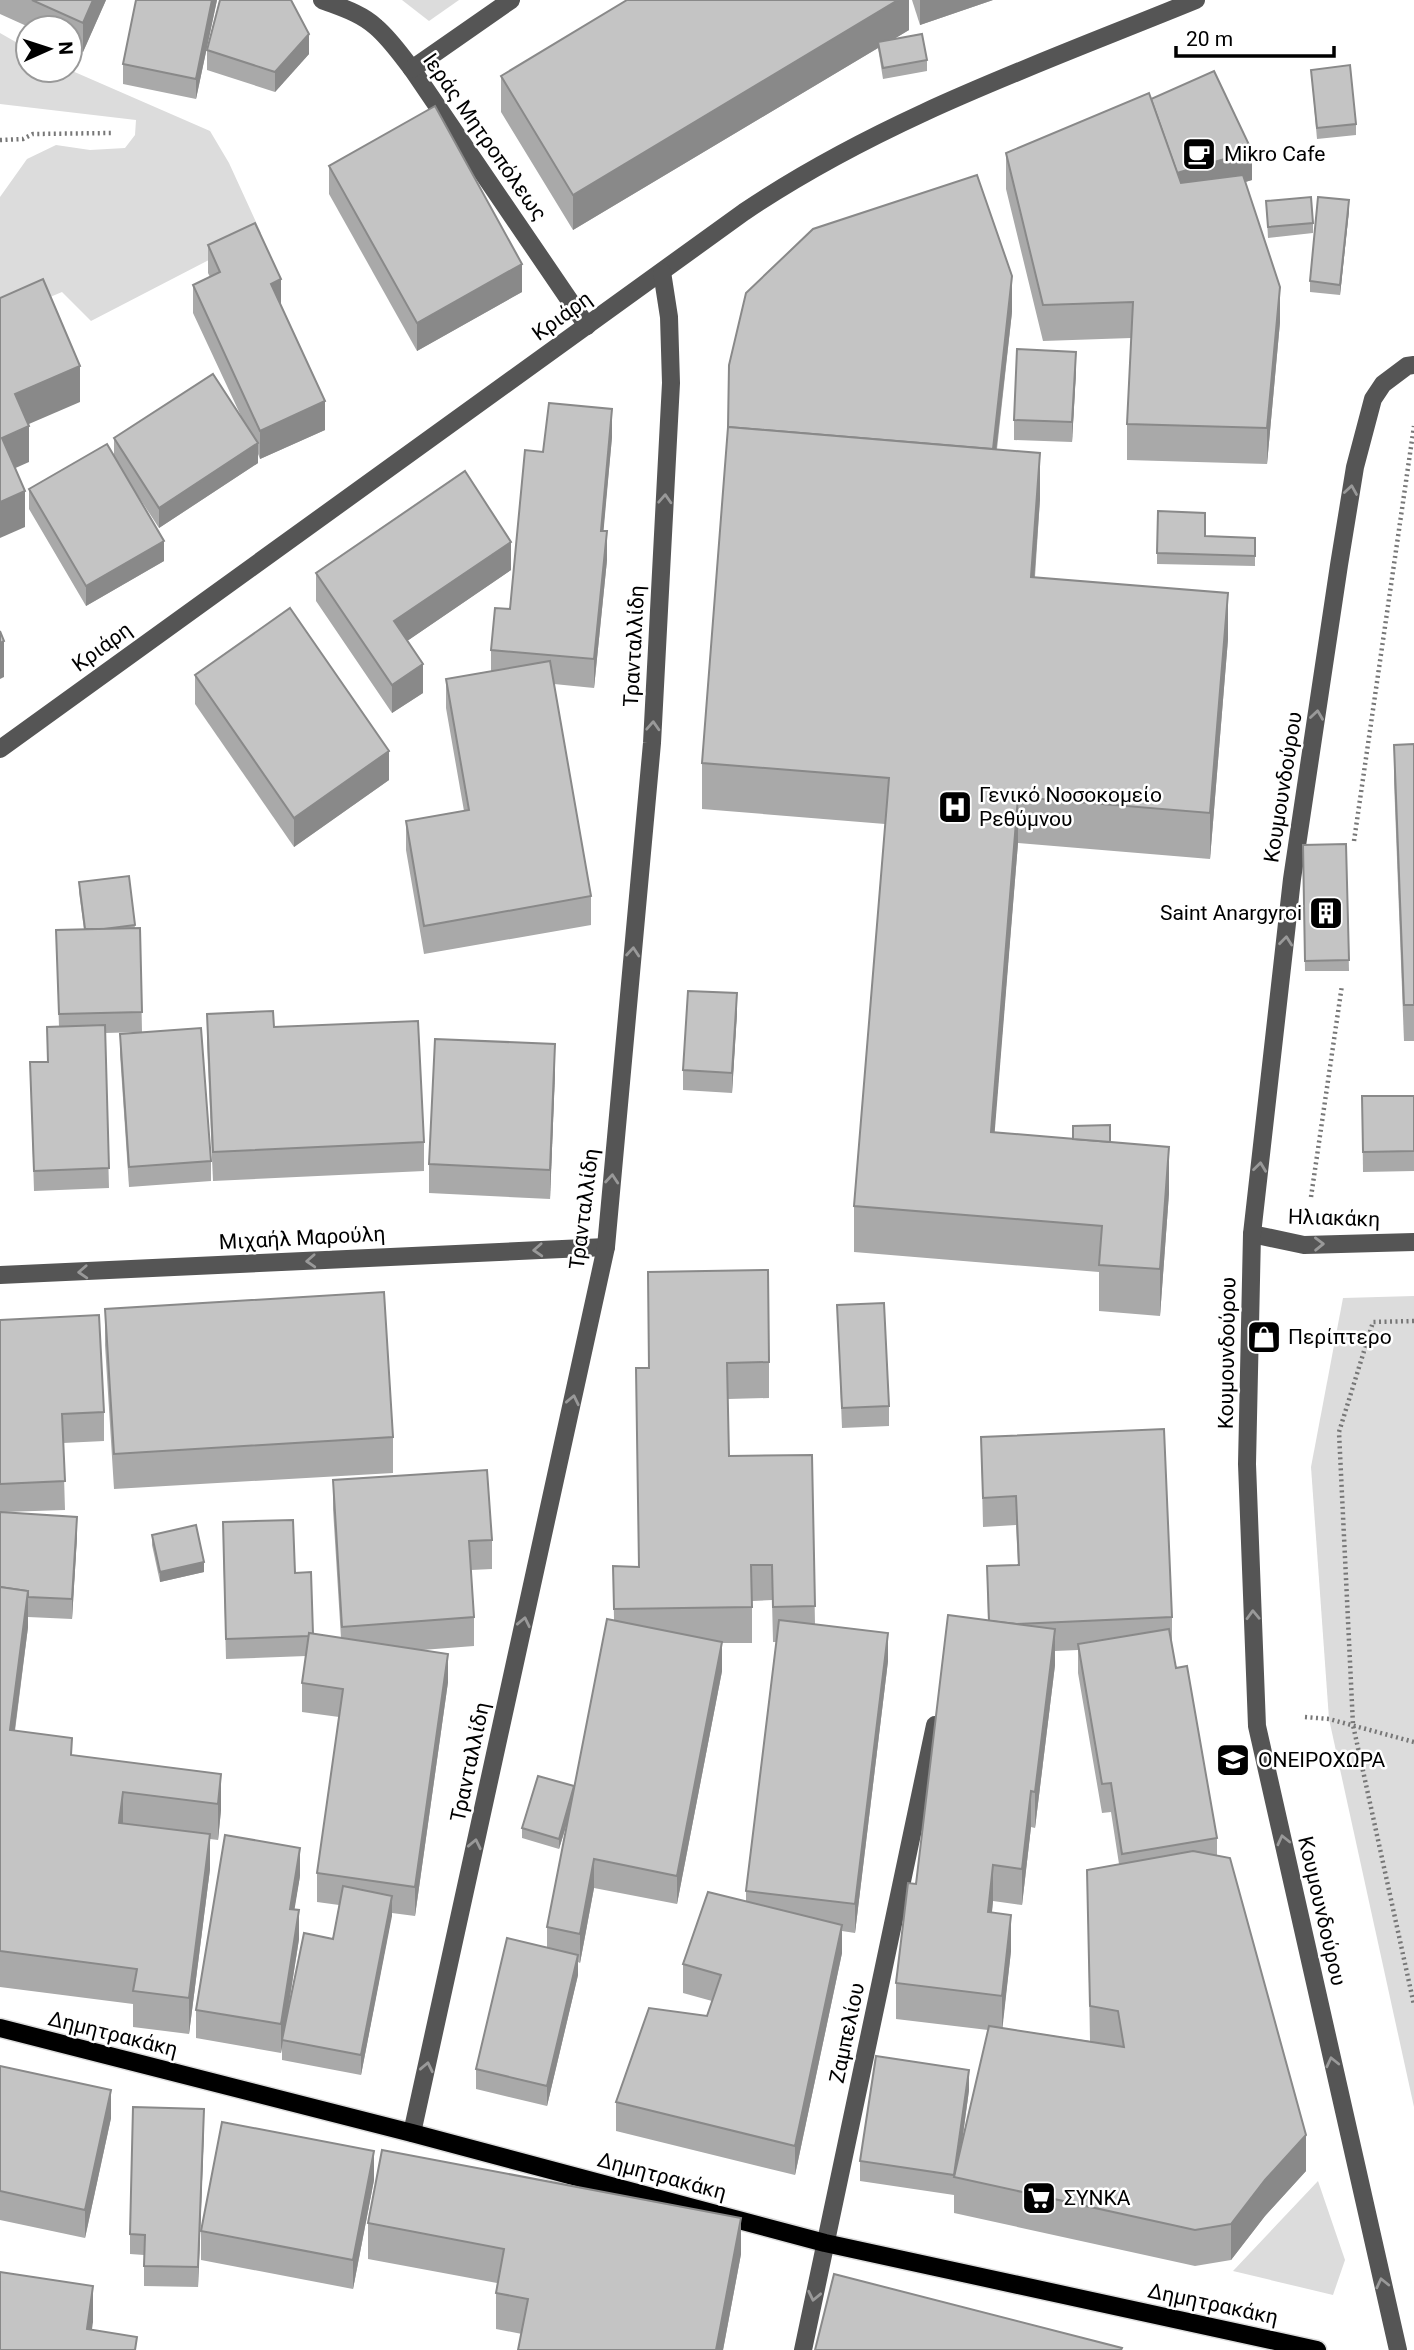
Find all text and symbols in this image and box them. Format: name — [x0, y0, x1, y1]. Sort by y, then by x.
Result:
north arrow — [14, 14, 84, 84]
scale bar — [1176, 14, 1334, 58]
text: 20 m — [1186, 27, 1233, 51]
text: N — [54, 41, 77, 55]
street label: Ιεράς Μητροπόλεως — [418, 49, 552, 225]
cafe icon: Mikro Cafe — [1180, 135, 1218, 173]
place label: Mikro Cafe — [1224, 142, 1325, 166]
street label: Κριάρη — [528, 286, 596, 346]
one-way arrow — [1343, 484, 1358, 496]
one-way arrow — [657, 493, 672, 504]
street label: Τρανταλλίδη — [619, 585, 649, 707]
street label: Κριάρη — [68, 617, 136, 677]
one-way arrow — [1309, 709, 1324, 721]
street label: Κουμουνδούρου — [1259, 710, 1307, 864]
one-way arrow — [645, 720, 660, 731]
place label: Γενικό Νοσοκομείο Ρεθύμνου — [979, 783, 1162, 831]
hospital icon: Γενικό Νοσοκομείο Ρεθύμνου — [936, 788, 974, 826]
building icon: Saint Anargyroi — [1307, 894, 1345, 932]
place label: Saint Anargyroi — [1160, 901, 1302, 925]
one-way arrow — [1278, 935, 1293, 946]
one-way arrow — [625, 947, 640, 958]
street label: Τρανταλλίδη — [565, 1147, 603, 1271]
one-way arrow — [1252, 1161, 1267, 1172]
one-way arrow — [604, 1173, 619, 1184]
street label: Ηλιακάκη — [1287, 1204, 1381, 1232]
street label: Μιχαήλ Μαρούλη — [218, 1222, 386, 1254]
one-way arrow — [1314, 1237, 1325, 1252]
one-way arrow — [532, 1243, 543, 1258]
one-way arrow — [305, 1253, 316, 1268]
one-way arrow — [78, 1264, 89, 1279]
street label: Κουμουνδούρου — [1214, 1277, 1240, 1429]
shop icon: Περίπτερο — [1245, 1318, 1283, 1356]
place label: Περίπτερο — [1288, 1325, 1392, 1349]
one-way arrow — [564, 1394, 579, 1406]
one-way arrow — [1245, 1609, 1260, 1620]
one-way arrow — [516, 1616, 530, 1628]
street label: Τρανταλλίδη — [446, 1700, 494, 1824]
school or university icon: ΟΝΕΙΡΟΧΩΡΑ — [1214, 1741, 1252, 1779]
place label: ΟΝΕΙΡΟΧΩΡΑ — [1258, 1748, 1386, 1772]
one-way arrow — [1276, 1834, 1291, 1846]
street label: Κουμουνδούρου — [1293, 1834, 1351, 1988]
one-way arrow — [467, 1838, 482, 1850]
street label: Ζαμπελίου — [825, 1981, 869, 2085]
street label: Δημητρακάκη — [46, 2006, 180, 2062]
one-way arrow — [1326, 2056, 1341, 2068]
one-way arrow — [419, 2061, 433, 2073]
street label: Δημητρακάκη — [595, 2147, 729, 2205]
supermarket icon: ΣΥΝΚΑ — [1020, 2179, 1058, 2217]
place label: ΣΥΝΚΑ — [1064, 2186, 1131, 2210]
street label: Δημητρακάκη — [1146, 2278, 1280, 2330]
one-way arrow — [1376, 2278, 1391, 2290]
one-way arrow — [808, 2290, 823, 2302]

